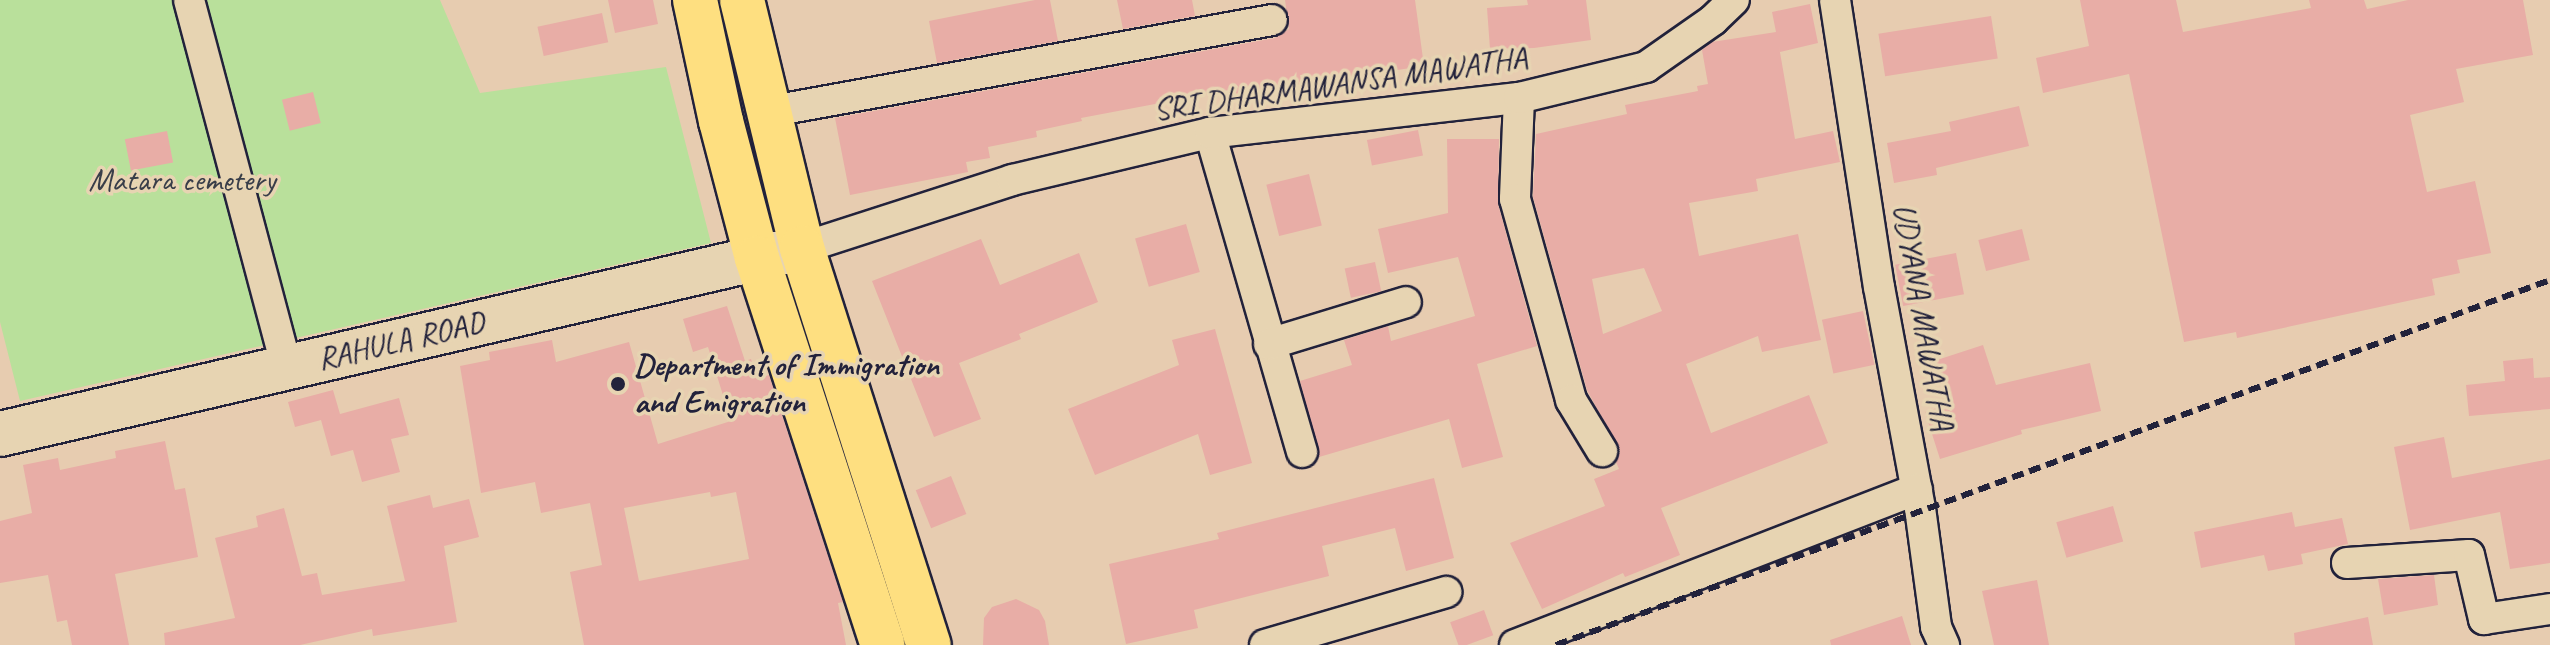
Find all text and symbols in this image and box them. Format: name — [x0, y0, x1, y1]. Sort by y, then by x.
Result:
street label: SRI DHARMAWANSA MAWATHA — [1149, 39, 1531, 129]
park label: Matara cemetery — [88, 161, 276, 199]
street label: UDYANA MAWATHA — [1884, 201, 1962, 433]
street label: RAHULA ROAD — [314, 303, 488, 379]
place label: Department of Immigration and Emigration — [634, 347, 939, 422]
marker: Department of Immigration and Emigration — [609, 375, 627, 393]

